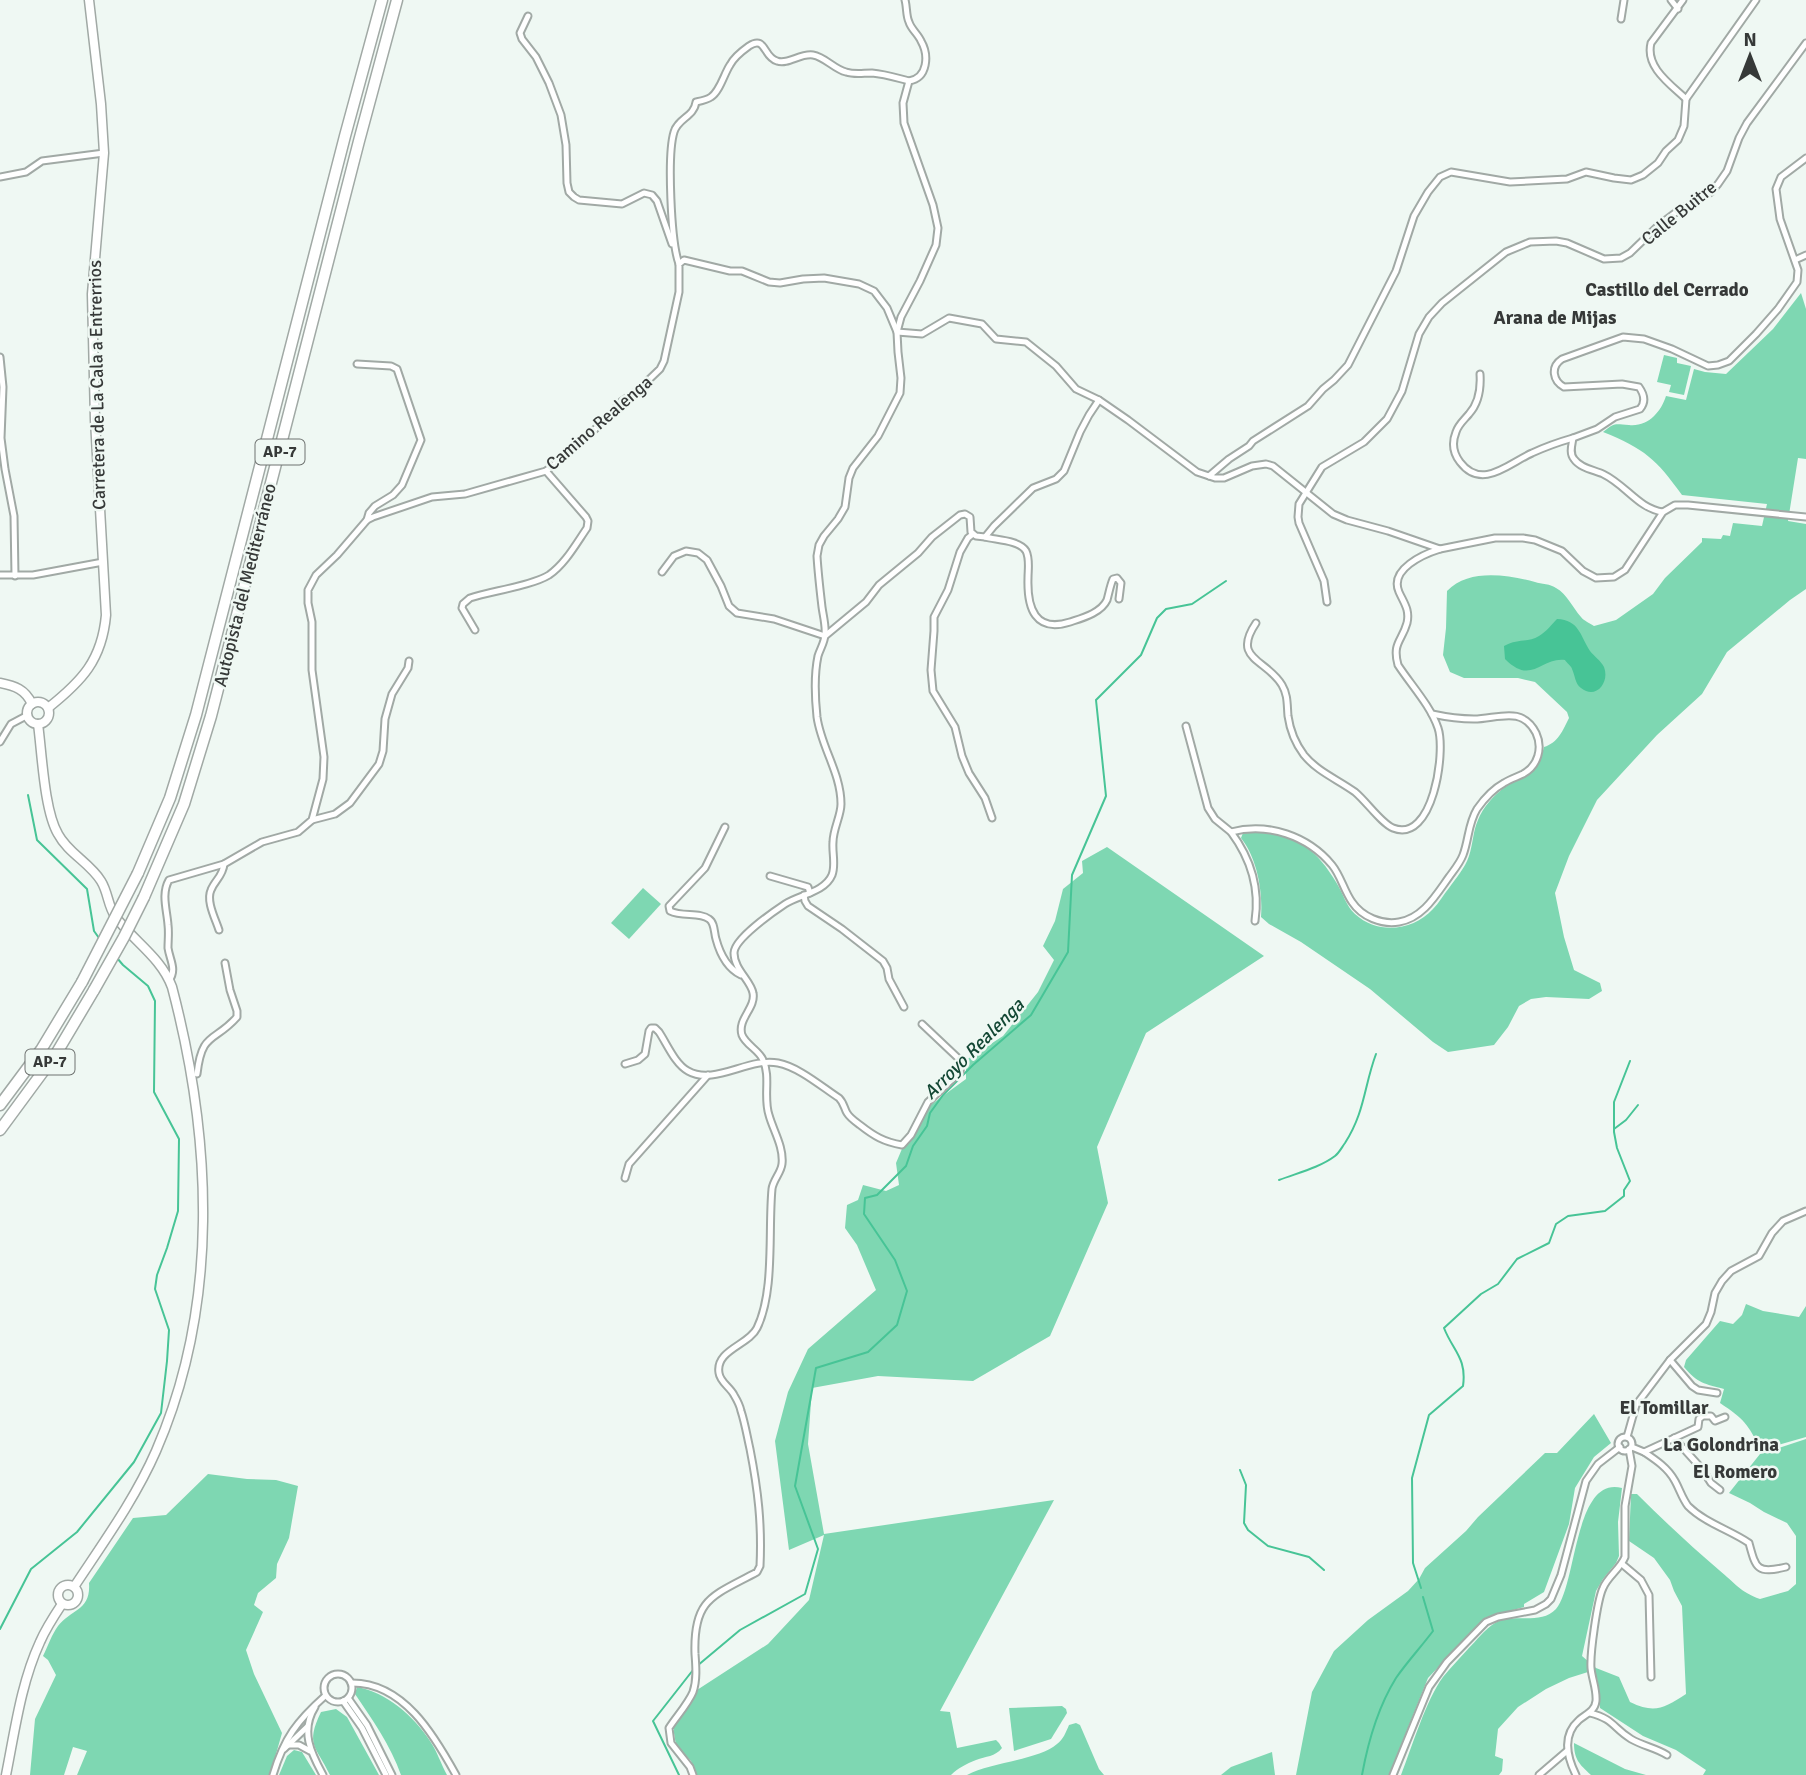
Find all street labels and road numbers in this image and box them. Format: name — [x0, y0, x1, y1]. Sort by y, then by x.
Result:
street label: Calle Buitre — [1637, 176, 1721, 250]
street label: Carretera de La Cala a Entrerrios — [84, 260, 110, 510]
street label: Camino Realenga — [541, 371, 657, 475]
road number: AP-7 — [256, 440, 304, 464]
street label: Autopista del Mediterráneo — [209, 481, 281, 689]
road number: AP-7 — [26, 1050, 74, 1074]

